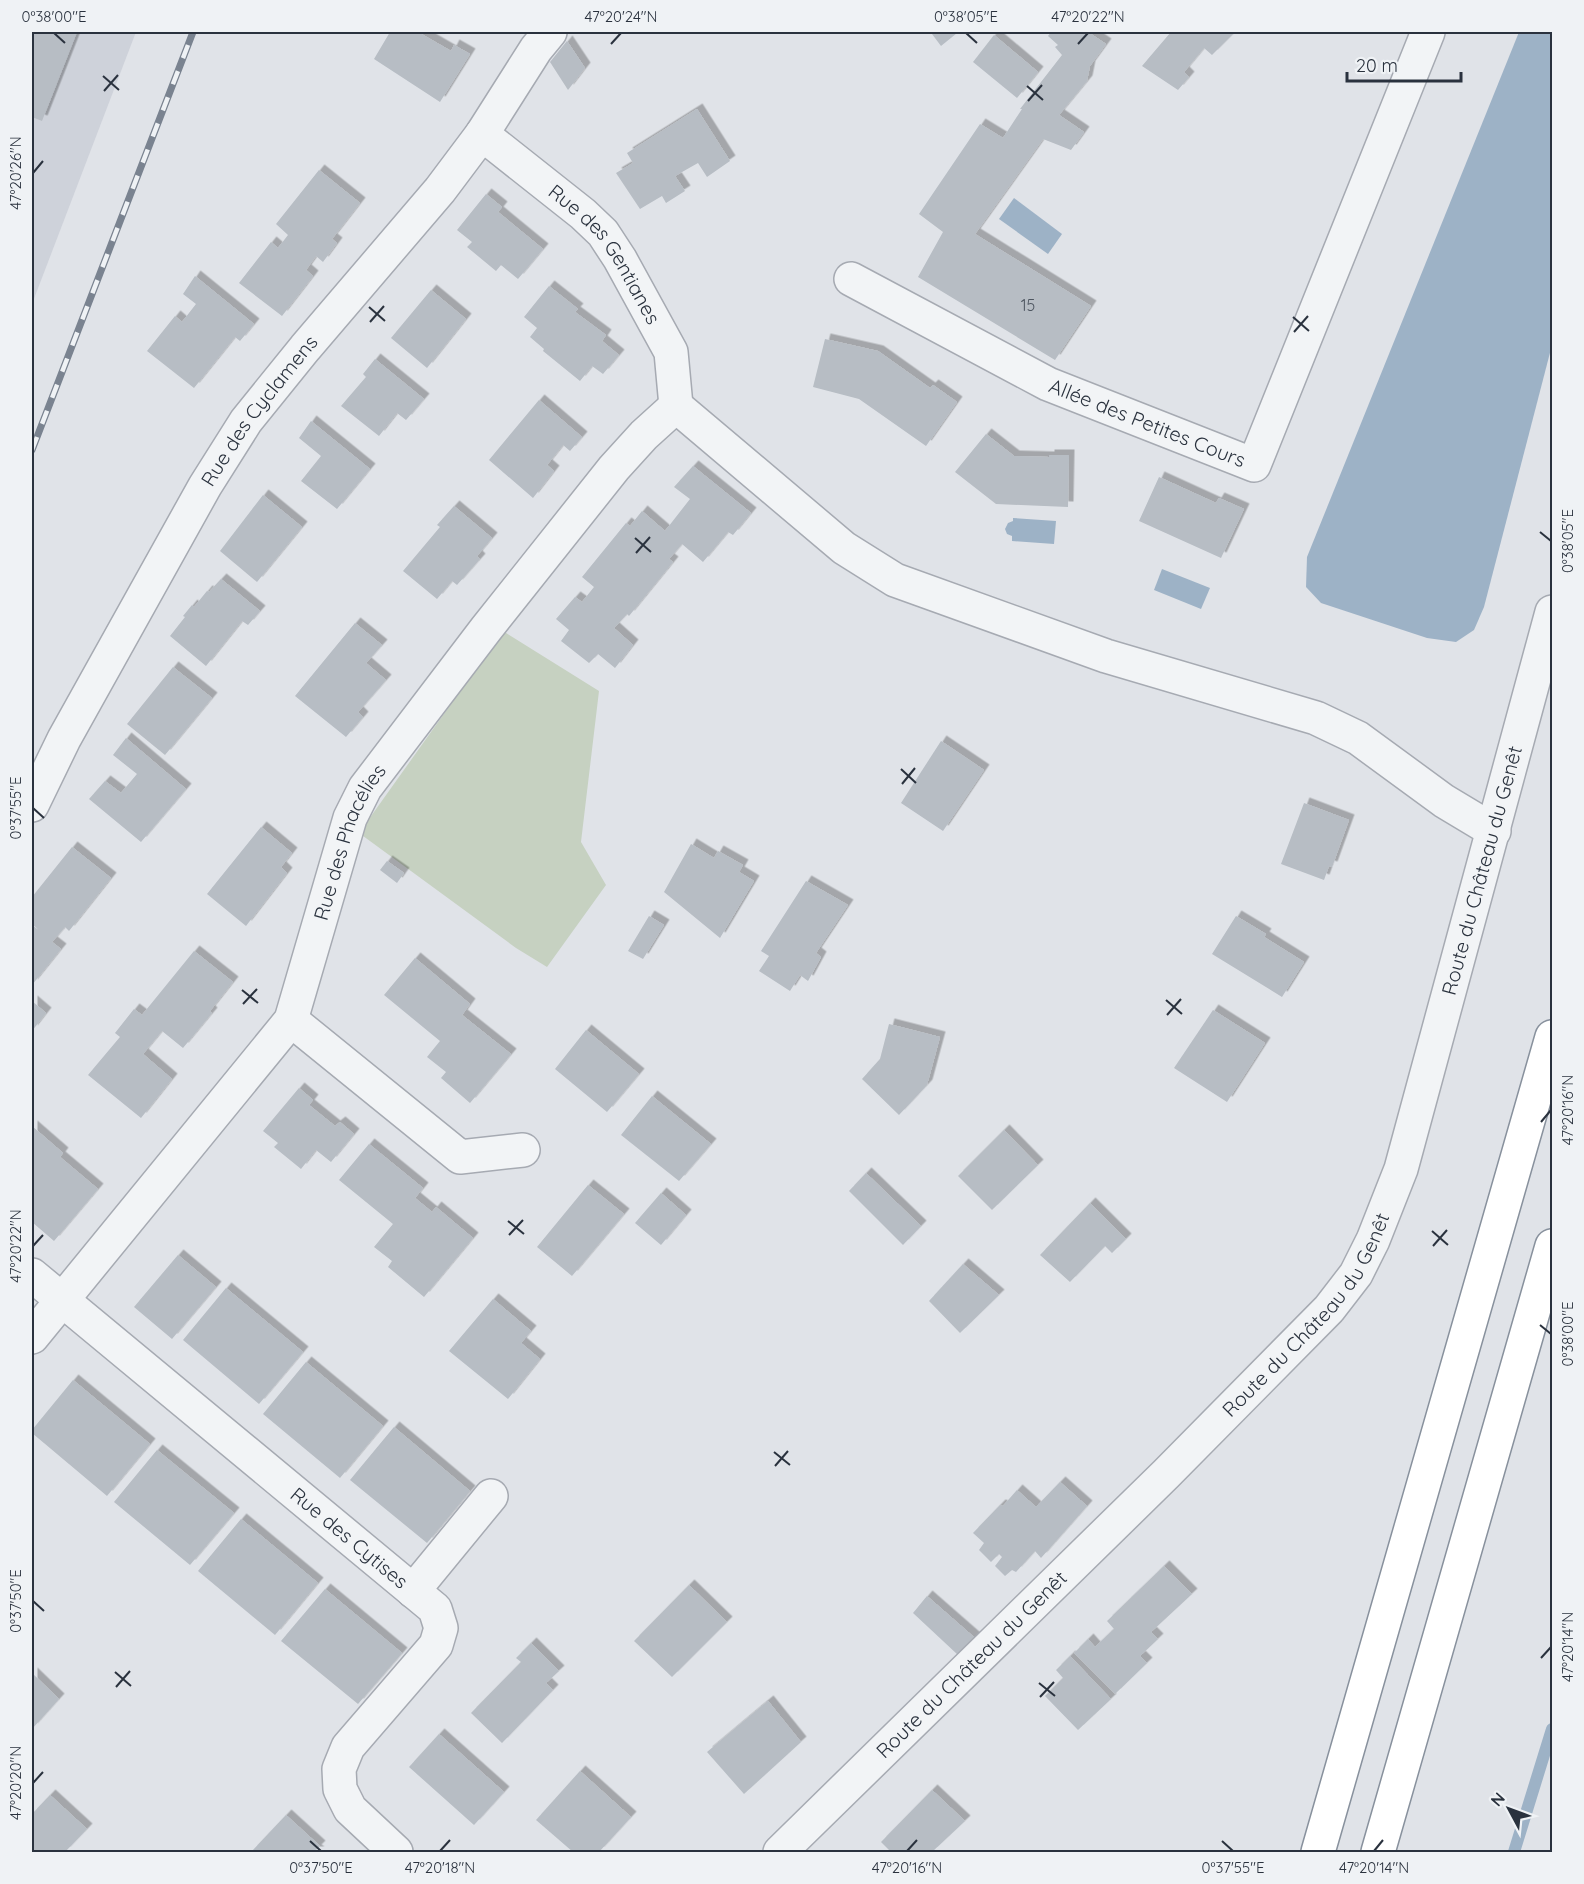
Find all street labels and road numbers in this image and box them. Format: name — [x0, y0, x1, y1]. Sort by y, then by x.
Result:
street label: Rue des Gentianes — [544, 178, 666, 328]
street label: Rue des Cyclamens — [195, 330, 323, 491]
street label: Allée des Petites Cours — [1046, 373, 1249, 472]
street label: Route du Château du Genêt — [1436, 743, 1527, 998]
street label: Rue des Phacélies — [308, 759, 391, 923]
street label: Route du Château du Genêt — [1217, 1209, 1395, 1422]
street label: Rue des Cytises — [286, 1482, 413, 1593]
street label: Route du Château du Genêt — [871, 1565, 1072, 1763]

